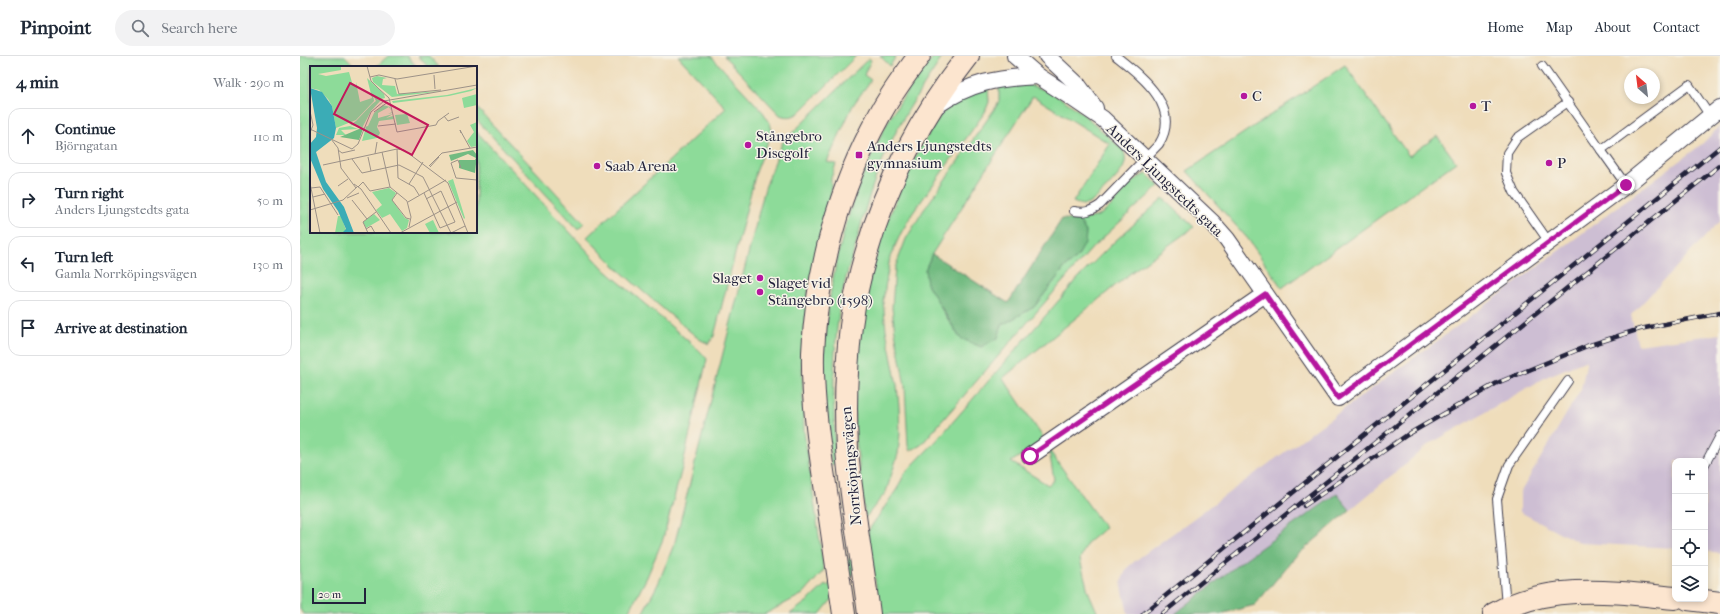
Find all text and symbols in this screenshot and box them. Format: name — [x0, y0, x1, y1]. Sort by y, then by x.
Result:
search box — [115, 10, 395, 46]
text: Pinpoint — [20, 17, 91, 39]
icon: search — [129, 17, 151, 39]
text: Search here — [161, 19, 237, 37]
text: Home — [1487, 19, 1524, 36]
text: Map — [1546, 19, 1573, 36]
text: About — [1595, 19, 1631, 36]
text: Contact — [1653, 19, 1700, 36]
inset map — [310, 66, 477, 233]
north arrow — [1624, 68, 1660, 104]
text: 4 min — [16, 72, 59, 92]
text: Walk · 290 m — [213, 75, 284, 90]
place label: C — [1252, 87, 1262, 105]
marker: C — [1239, 91, 1249, 101]
place label: T — [1481, 97, 1492, 115]
marker: T — [1468, 101, 1478, 111]
street label: Anders Ljungstedts gata — [1102, 119, 1228, 241]
text: Continue — [55, 120, 115, 138]
icon: ahead — [17, 125, 39, 147]
place label: Stångebro Discgolf — [756, 127, 822, 162]
text: 110 m — [253, 129, 283, 144]
place label: Anders Ljungstedts gymnasium — [866, 137, 992, 172]
text: Björngatan — [55, 138, 117, 153]
marker: Stångebro Discgolf — [743, 140, 753, 150]
marker: Anders Ljungstedts gymnasium — [854, 150, 864, 160]
place label: P — [1557, 154, 1566, 172]
place label: Saab Arena — [605, 157, 678, 175]
marker: P — [1544, 158, 1554, 168]
marker: Saab Arena — [592, 161, 602, 171]
route end — [1617, 176, 1635, 194]
text: Turn right — [55, 184, 124, 202]
icon: right — [17, 189, 39, 211]
text: 50 m — [257, 193, 283, 208]
text: Anders Ljungstedts gata — [55, 202, 189, 217]
text: Turn left — [55, 248, 113, 266]
icon: left — [17, 253, 39, 275]
text: 130 m — [252, 257, 283, 272]
text: Gamla Norrköpingsvägen — [55, 266, 197, 281]
place label: Slaget — [712, 269, 753, 287]
marker: Slaget — [755, 273, 765, 283]
place label: Slaget vid Stångebro (1598) — [768, 274, 873, 309]
marker: Slaget vid Stångebro (1598) — [755, 287, 765, 297]
icon: arrive — [17, 317, 39, 339]
text: Arrive at destination — [55, 319, 187, 337]
street label: Norrköpingsvägen — [837, 405, 865, 526]
route start — [1021, 447, 1039, 465]
map controls — [1672, 458, 1708, 602]
button: + — [1672, 458, 1708, 494]
button: − — [1672, 494, 1708, 530]
button: locate — [1672, 530, 1708, 566]
button: layers — [1672, 566, 1708, 602]
scale bar — [312, 586, 366, 605]
text: 20 m — [318, 588, 341, 601]

